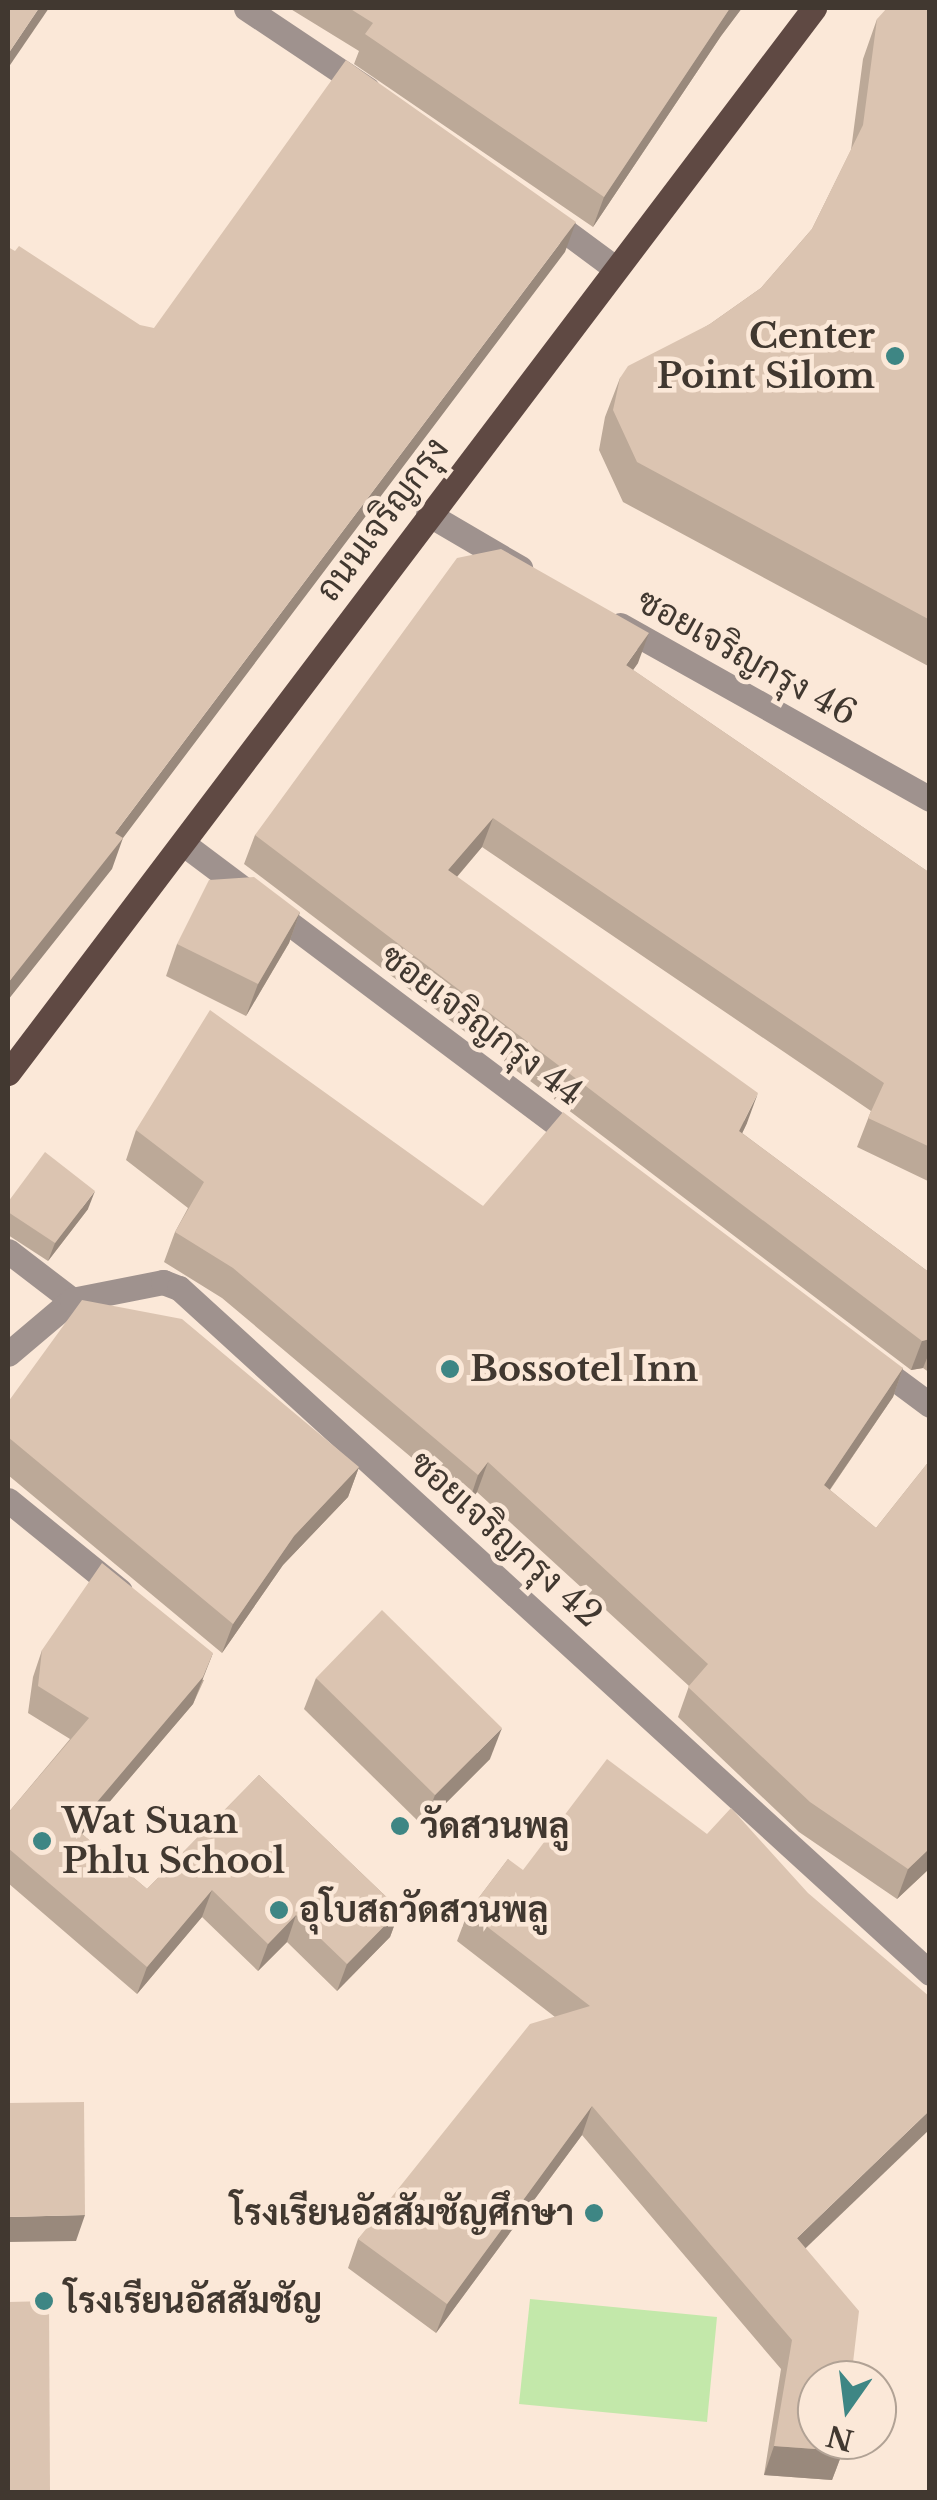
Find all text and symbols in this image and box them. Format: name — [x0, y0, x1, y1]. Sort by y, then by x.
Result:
place label: Center Point Silom — [657, 315, 875, 397]
marker: Center Point Silom — [884, 345, 906, 367]
street label: ถนนเจริญกรุง — [307, 429, 457, 609]
street label: ซอยเจริญกรุง 46 — [630, 579, 864, 735]
street label: ซอยเจริญกรุง 44 — [373, 935, 591, 1115]
place label: Bossotel Inn — [470, 1348, 698, 1390]
marker: Bossotel Inn — [439, 1358, 461, 1380]
street label: ซอยเจริญกรุง 42 — [401, 1442, 611, 1636]
place label: Wat Suan Phlu School — [62, 1800, 285, 1882]
place label: วัดสวนพลู — [420, 1805, 570, 1847]
marker: วัดสวนพลู — [389, 1815, 411, 1837]
marker: Wat Suan Phlu School — [31, 1830, 53, 1852]
place label: อุโบสถวัดสวนพลู — [299, 1889, 549, 1931]
marker: อุโบสถวัดสวนพลู — [268, 1899, 290, 1921]
place label: โรงเรียนอัสสัมชัญศึกษา — [230, 2192, 574, 2234]
marker: โรงเรียนอัสสัมชัญศึกษา — [583, 2202, 605, 2224]
place label: โรงเรียนอัสสัมชัญ — [64, 2280, 322, 2322]
marker: โรงเรียนอัสสัมชัญ — [33, 2290, 55, 2312]
north arrow — [797, 2360, 897, 2460]
text: N — [823, 2417, 857, 2458]

